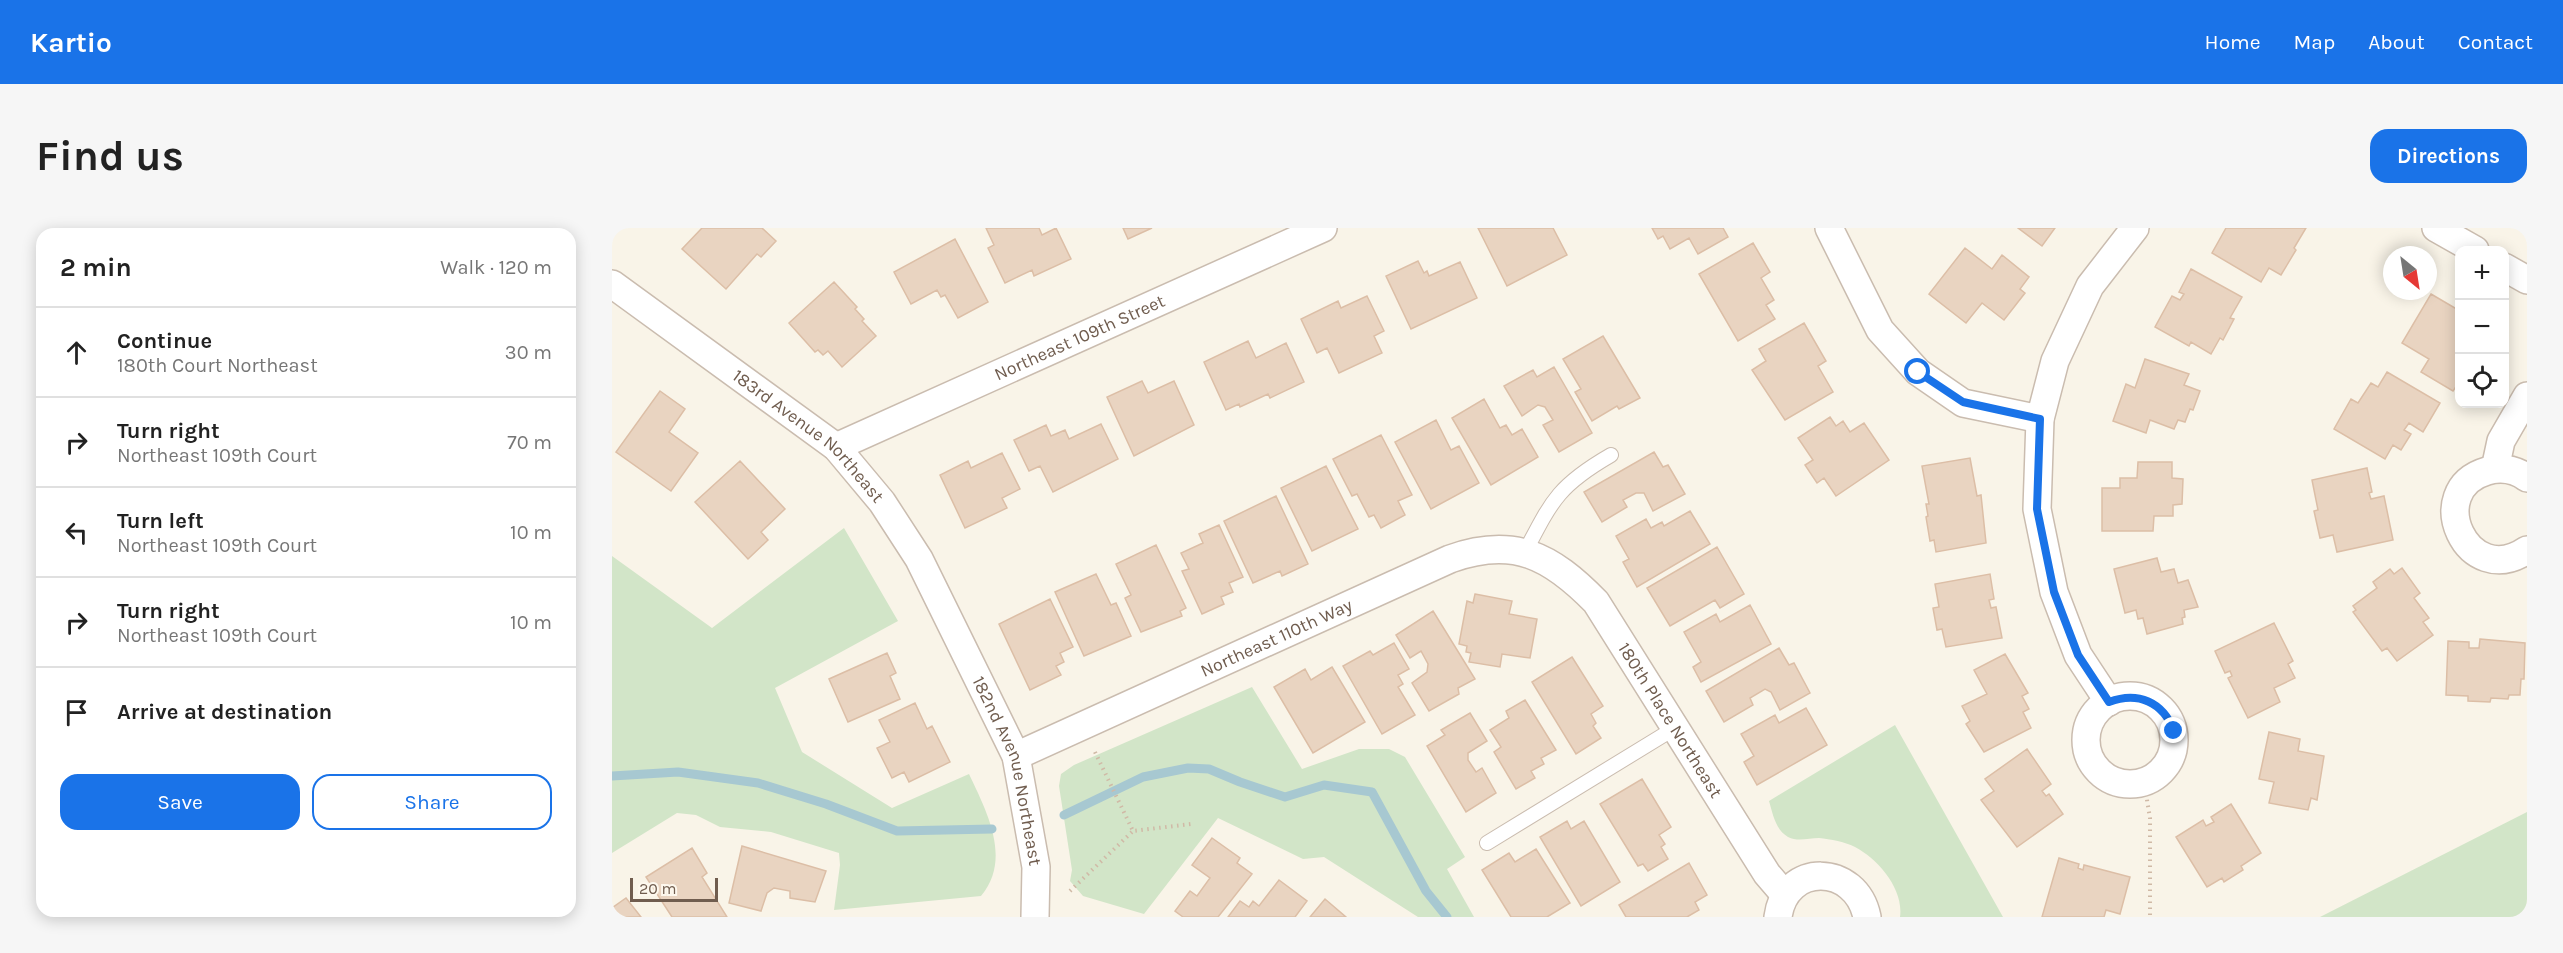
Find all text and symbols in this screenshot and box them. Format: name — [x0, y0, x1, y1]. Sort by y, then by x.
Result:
text: Kartio — [30, 26, 112, 59]
text: Home — [2205, 30, 2261, 54]
text: Map — [2294, 30, 2335, 54]
text: About — [2368, 30, 2425, 54]
text: Contact — [2458, 30, 2533, 54]
button: Directions — [2370, 129, 2527, 183]
text: Find us — [36, 131, 184, 181]
north arrow — [2383, 246, 2437, 300]
map controls — [2455, 246, 2509, 408]
button: + — [2455, 246, 2509, 300]
text: 2 min — [60, 252, 132, 283]
text: Walk · 120 m — [440, 256, 552, 279]
street label: Northeast 109th Street — [991, 290, 1168, 385]
button: − — [2455, 300, 2509, 354]
text: Continue — [117, 328, 212, 354]
icon: ahead — [60, 336, 93, 369]
text: 30 m — [505, 341, 552, 364]
text: 180th Court Northeast — [117, 354, 318, 377]
button: locate — [2455, 354, 2509, 408]
route start — [1904, 358, 1930, 384]
street label: 183rd Avenue Northeast — [728, 364, 889, 507]
text: Turn right — [117, 418, 220, 444]
icon: right — [60, 426, 93, 459]
text: 70 m — [507, 431, 552, 454]
text: Northeast 109th Court — [117, 444, 317, 467]
text: Turn left — [117, 508, 204, 534]
icon: left — [60, 516, 93, 549]
text: 10 m — [510, 521, 552, 544]
text: Northeast 109th Court — [117, 534, 317, 557]
street label: Northeast 110th Way — [1197, 594, 1356, 682]
text: Turn right — [117, 598, 220, 624]
icon: right — [60, 606, 93, 639]
text: 10 m — [510, 611, 552, 634]
text: Northeast 109th Court — [117, 624, 317, 647]
street label: 180th Place Northeast — [1613, 639, 1727, 802]
street label: 182nd Avenue Northeast — [967, 673, 1047, 867]
icon: arrive — [60, 696, 93, 729]
text: Arrive at destination — [117, 699, 332, 725]
route end — [2160, 717, 2186, 743]
button: Save — [60, 774, 300, 830]
button: Share — [312, 774, 552, 830]
scale bar — [630, 875, 718, 902]
text: 20 m — [639, 879, 677, 898]

